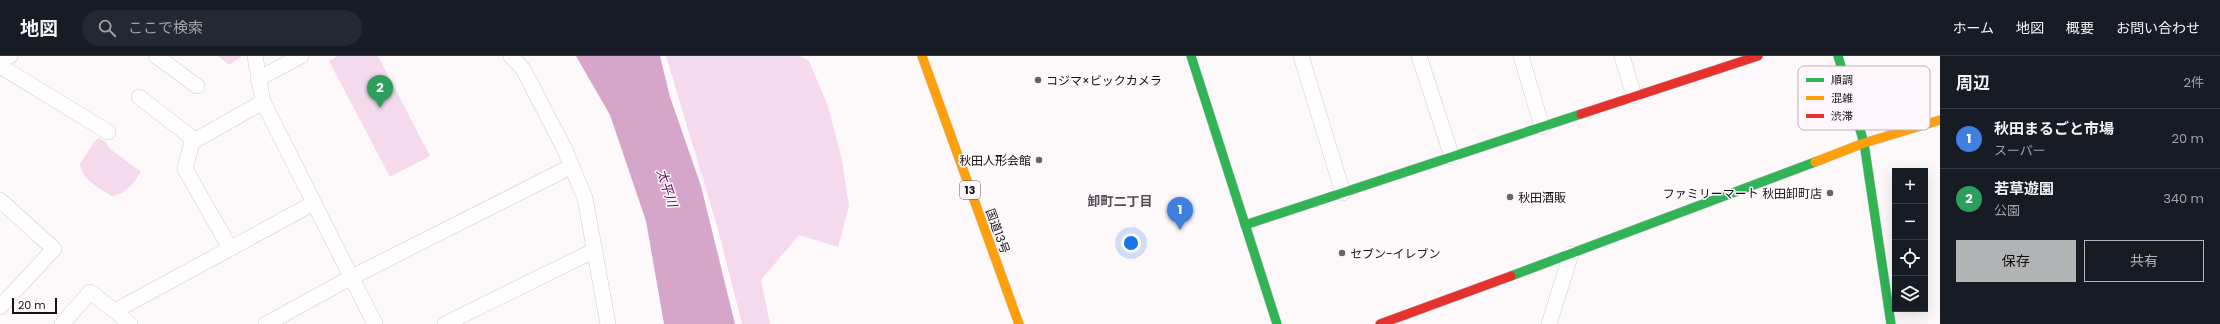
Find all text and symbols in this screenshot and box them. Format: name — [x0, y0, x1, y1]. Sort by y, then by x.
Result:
search box — [82, 10, 362, 46]
text: 地図 — [20, 15, 58, 42]
icon: search — [96, 17, 118, 39]
text: ここで検索 — [128, 17, 203, 38]
text: ホーム — [1952, 18, 1994, 38]
text: 地図 — [2016, 18, 2044, 38]
text: 概要 — [2066, 18, 2094, 38]
text: お問い合わせ — [2116, 18, 2200, 38]
legend — [1798, 66, 1930, 130]
text: 周辺 — [1956, 71, 1990, 95]
place label: コジマ×ビックカメラ — [1046, 72, 1162, 89]
text: 順調 — [1831, 72, 1853, 88]
text: 2件 — [2184, 73, 2204, 92]
pin: 2 — [367, 75, 393, 108]
marker: コジマ×ビックカメラ — [1033, 75, 1043, 85]
text: 混雑 — [1831, 90, 1853, 106]
text: 渋滞 — [1831, 108, 1853, 124]
text: 秋田まるごと市場 — [1994, 118, 2114, 139]
text: 1 — [1967, 129, 1971, 148]
text: 20 m — [2171, 129, 2204, 148]
text: スーパー — [1994, 141, 2046, 160]
place label: 秋田人形会館 — [959, 152, 1031, 169]
marker: 秋田人形会館 — [1034, 155, 1044, 165]
water label: 太平川 — [652, 167, 683, 211]
map controls — [1892, 168, 1928, 312]
button: + — [1892, 168, 1928, 204]
text: 若草遊園 — [1994, 178, 2054, 199]
road number: 13 — [960, 181, 980, 199]
place label: ファミリーマート 秋田卸町店 — [1663, 185, 1822, 202]
marker: ファミリーマート 秋田卸町店 — [1825, 188, 1835, 198]
place label: 秋田酒販 — [1518, 189, 1566, 206]
text: 2 — [1965, 189, 1973, 208]
text: 340 m — [2163, 189, 2204, 208]
district label: 卸町二丁目 — [1087, 192, 1153, 211]
marker: 秋田酒販 — [1505, 192, 1515, 202]
pin: 1 — [1167, 197, 1193, 230]
text: 公園 — [1994, 201, 2020, 220]
button: − — [1892, 204, 1928, 240]
street label: 国道13号 — [982, 206, 1014, 256]
your location — [1121, 233, 1141, 253]
button: locate — [1892, 240, 1928, 276]
button: 保存 — [1956, 240, 2076, 282]
button: 共有 — [2084, 240, 2204, 282]
place label: セブン-イレブン — [1350, 245, 1441, 262]
marker: セブン-イレブン — [1337, 248, 1347, 258]
button: layers — [1892, 276, 1928, 312]
scale bar — [12, 296, 57, 315]
text: 20 m — [18, 297, 46, 313]

